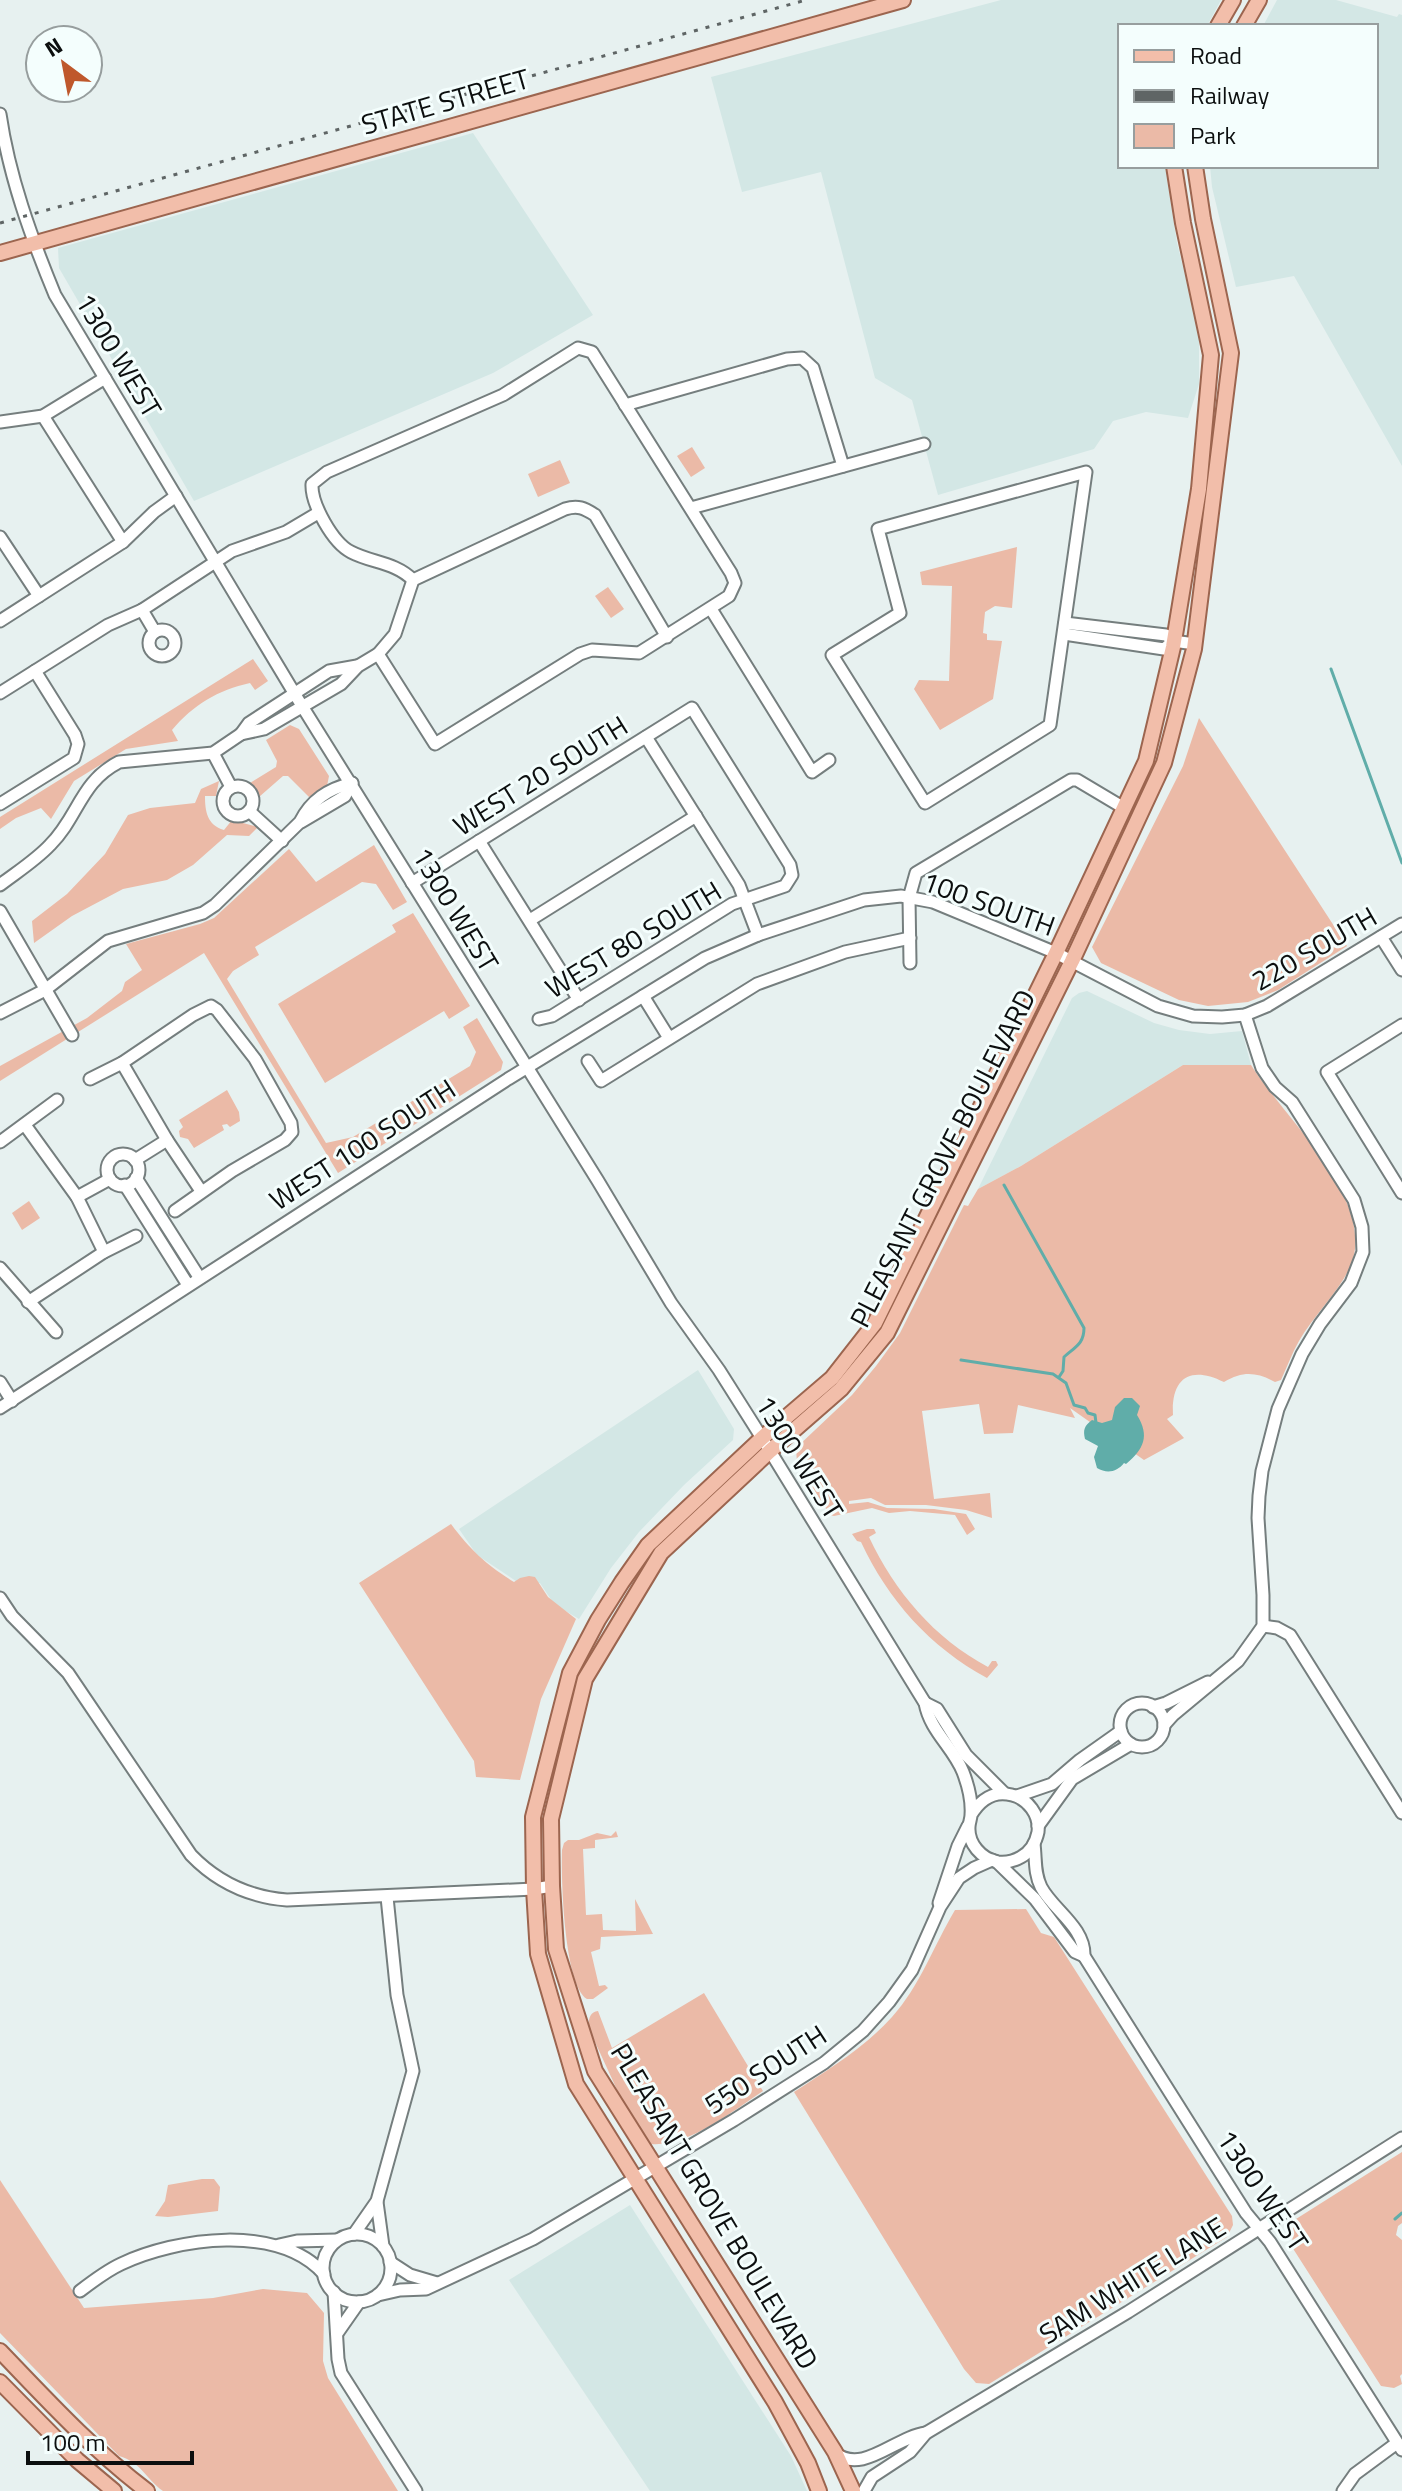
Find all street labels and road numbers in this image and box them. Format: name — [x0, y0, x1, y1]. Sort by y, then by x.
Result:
street label: STATE STREET — [356, 56, 534, 146]
street label: 1300 WEST — [65, 284, 173, 426]
street label: WEST 20 SOUTH — [444, 704, 636, 846]
street label: 1300 WEST — [402, 838, 510, 980]
street label: 100 SOUTH — [917, 859, 1061, 947]
street label: WEST 80 SOUTH — [537, 869, 729, 1009]
street label: 220 SOUTH — [1243, 895, 1385, 1001]
street label: PLEASANT GROVE BOULEVARD — [838, 982, 1046, 1334]
street label: WEST 100 SOUTH — [260, 1067, 464, 1221]
street label: 1300 WEST — [745, 1387, 855, 1528]
street label: 550 SOUTH — [695, 2013, 835, 2125]
street label: PLEASANT GROVE BOULEVARD — [600, 2035, 830, 2377]
street label: 1300 WEST — [1206, 2120, 1320, 2260]
street label: SAM WHITE LANE — [1030, 2205, 1234, 2355]

